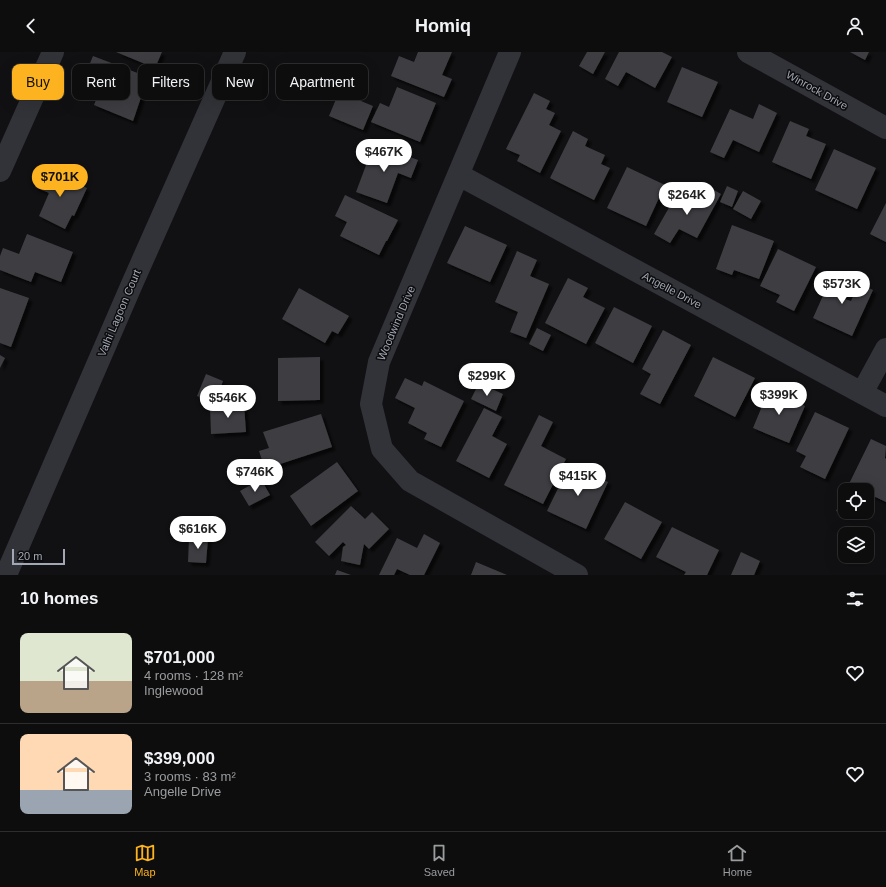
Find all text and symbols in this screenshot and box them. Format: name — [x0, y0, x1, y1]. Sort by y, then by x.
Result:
icon: back — [20, 15, 42, 37]
icon: person — [844, 15, 866, 37]
text: Homiq — [415, 16, 471, 36]
chip: Buy — [12, 64, 64, 100]
chip: Rent — [72, 64, 130, 100]
chip: Filters — [138, 64, 204, 100]
chip: New — [212, 64, 268, 100]
chip: Apartment — [276, 64, 368, 100]
street label: Winrock Drive — [784, 68, 850, 112]
pin: $467K — [356, 139, 412, 173]
text: $467K — [365, 144, 403, 159]
pin: $701K — [32, 164, 88, 198]
text: $701K — [41, 169, 79, 184]
pin: $264K — [659, 182, 715, 216]
text: $264K — [668, 187, 706, 202]
street label: Valhi Lagoon Court — [95, 268, 143, 358]
street label: Angelle Drive — [640, 269, 704, 311]
pin: $573K — [814, 271, 870, 305]
text: $573K — [823, 276, 861, 291]
street label: Woodwind Drive — [375, 284, 417, 362]
pin: $299K — [459, 363, 515, 397]
text: $299K — [468, 368, 506, 383]
pin: $399K — [751, 382, 807, 416]
pin: $546K — [200, 385, 256, 419]
text: $399K — [760, 387, 798, 402]
text: $546K — [209, 390, 247, 405]
pin: $746K — [227, 459, 283, 493]
pin: $415K — [550, 463, 606, 497]
text: $746K — [236, 464, 274, 479]
text: $415K — [559, 468, 597, 483]
map controls — [838, 483, 874, 563]
button: locate — [838, 483, 874, 519]
pin: $616K — [170, 516, 226, 550]
text: $616K — [179, 521, 217, 536]
button: layers — [838, 527, 874, 563]
scale bar — [12, 547, 65, 566]
text: 20 m — [18, 550, 42, 562]
icon: filters — [844, 588, 866, 610]
text: 10 homes — [20, 589, 98, 608]
text: $701,000 — [144, 648, 215, 667]
icon: home — [52, 649, 100, 697]
icon: heart — [844, 662, 866, 684]
text: 4 rooms · 128 m² — [144, 668, 243, 683]
text: Inglewood — [144, 683, 203, 698]
text: $399,000 — [144, 749, 215, 768]
icon: home — [52, 750, 100, 798]
icon: heart — [844, 763, 866, 785]
text: 3 rooms · 83 m² — [144, 769, 236, 784]
text: Angelle Drive — [144, 784, 221, 799]
tab: Map — [134, 842, 156, 878]
tab: Saved — [424, 842, 455, 878]
tab: Home — [723, 842, 752, 878]

